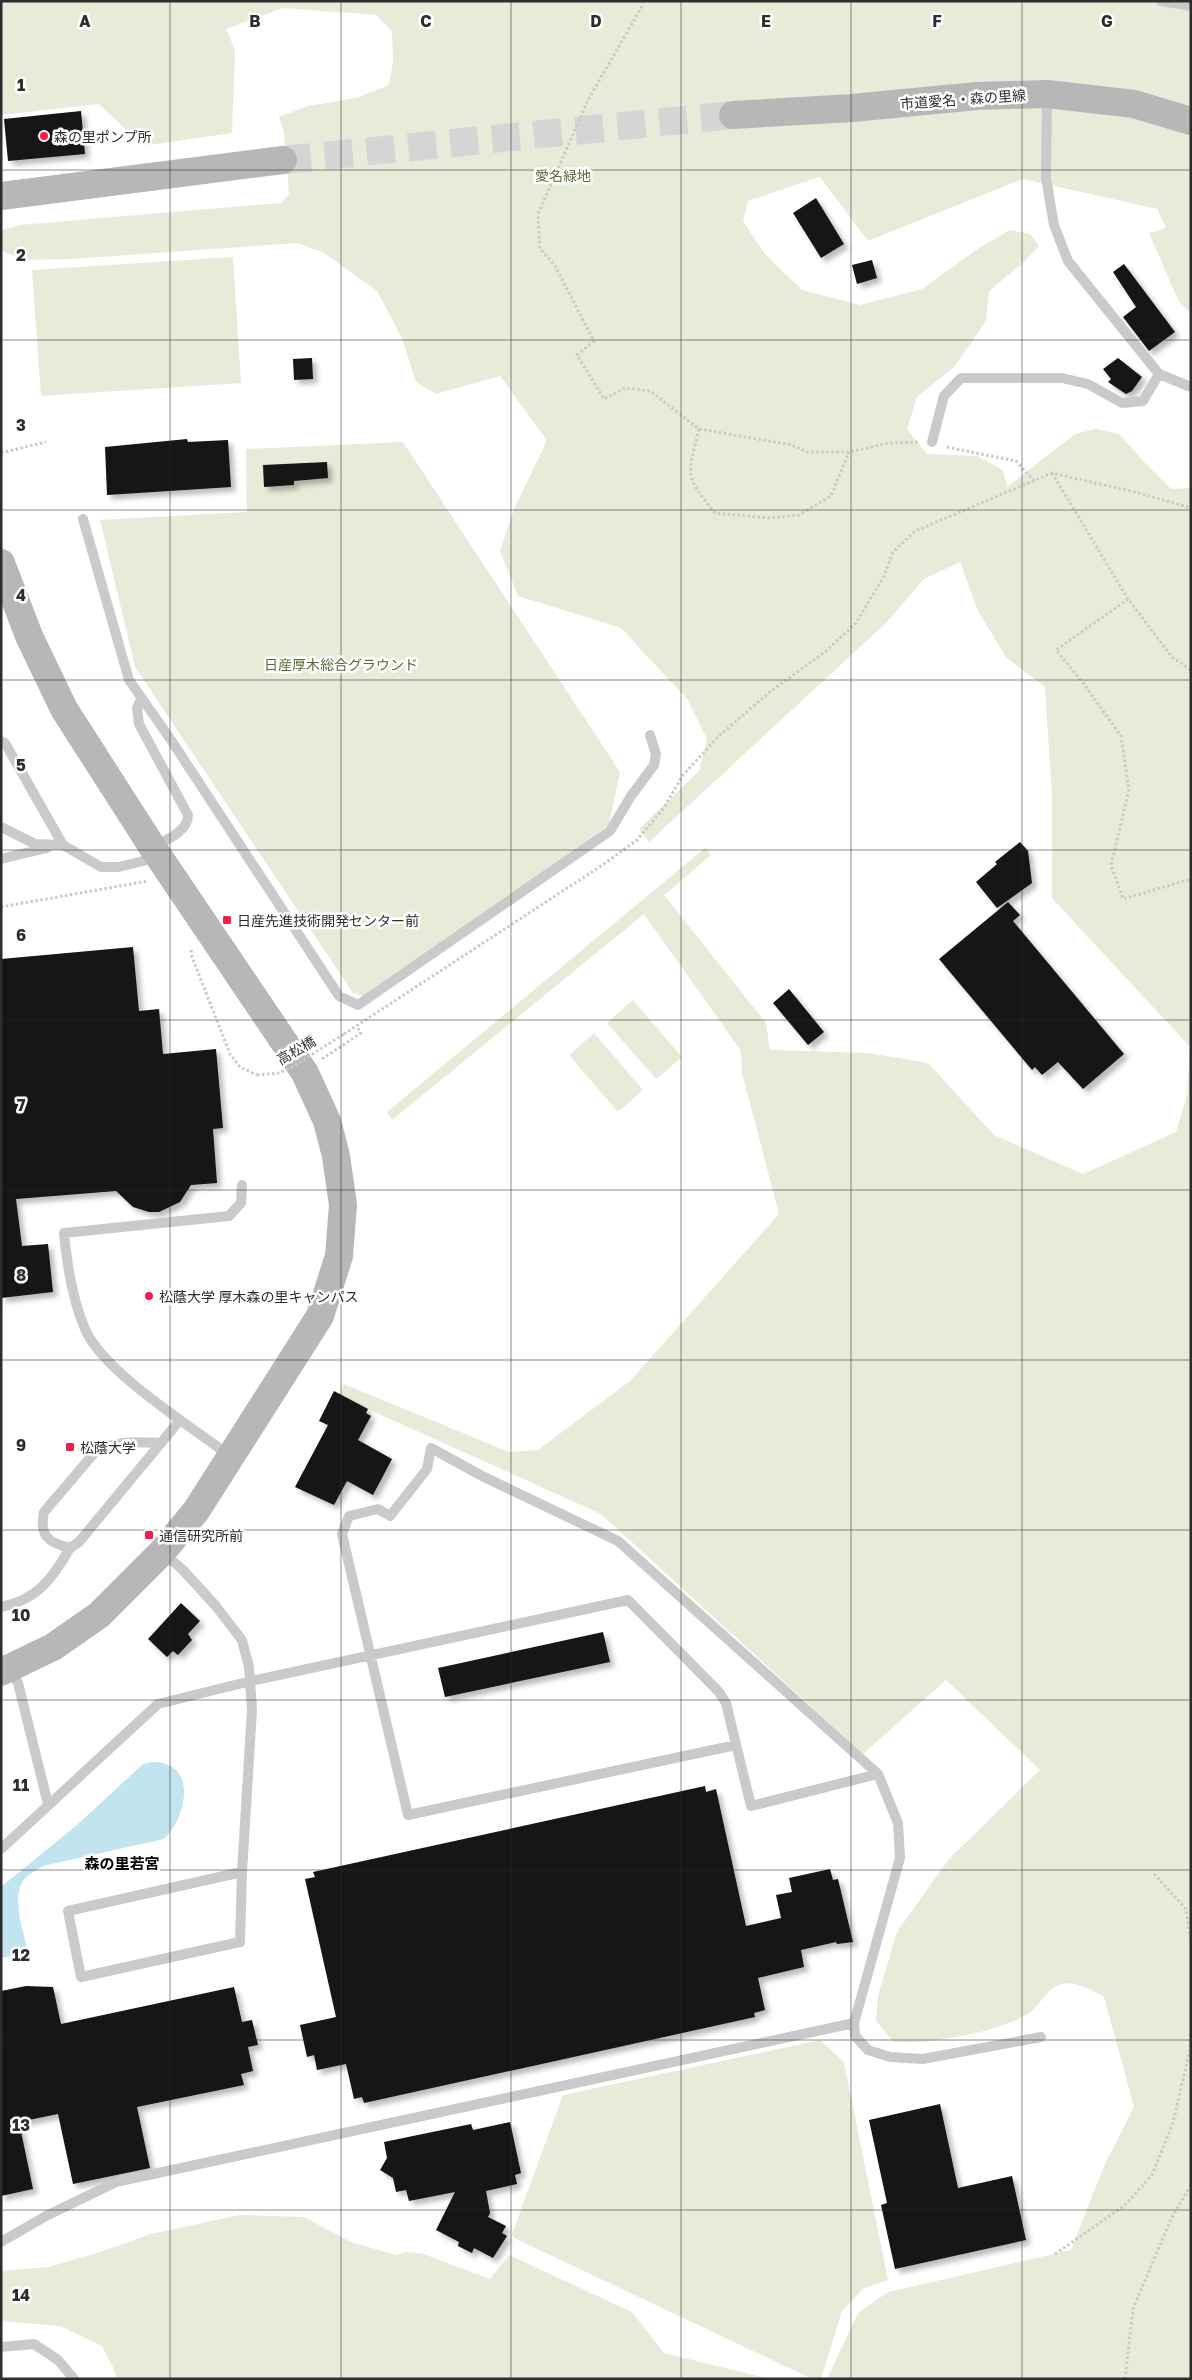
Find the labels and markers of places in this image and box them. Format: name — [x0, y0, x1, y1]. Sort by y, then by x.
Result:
place label: 森の里ポンプ所 — [54, 128, 152, 145]
marker: 森の里ポンプ所 — [38, 130, 50, 142]
place label: 日産先進技術開発センター前 — [237, 912, 419, 929]
marker: 日産先進技術開発センター前 — [221, 914, 233, 926]
place label: 松蔭大学 厚木森の里キャンパス — [159, 1288, 359, 1305]
marker: 松蔭大学 厚木森の里キャンパス — [143, 1290, 155, 1302]
place label: 松蔭大学 — [80, 1439, 136, 1456]
marker: 松蔭大学 — [64, 1441, 76, 1453]
place label: 通信研究所前 — [159, 1527, 243, 1544]
marker: 通信研究所前 — [143, 1529, 155, 1541]

